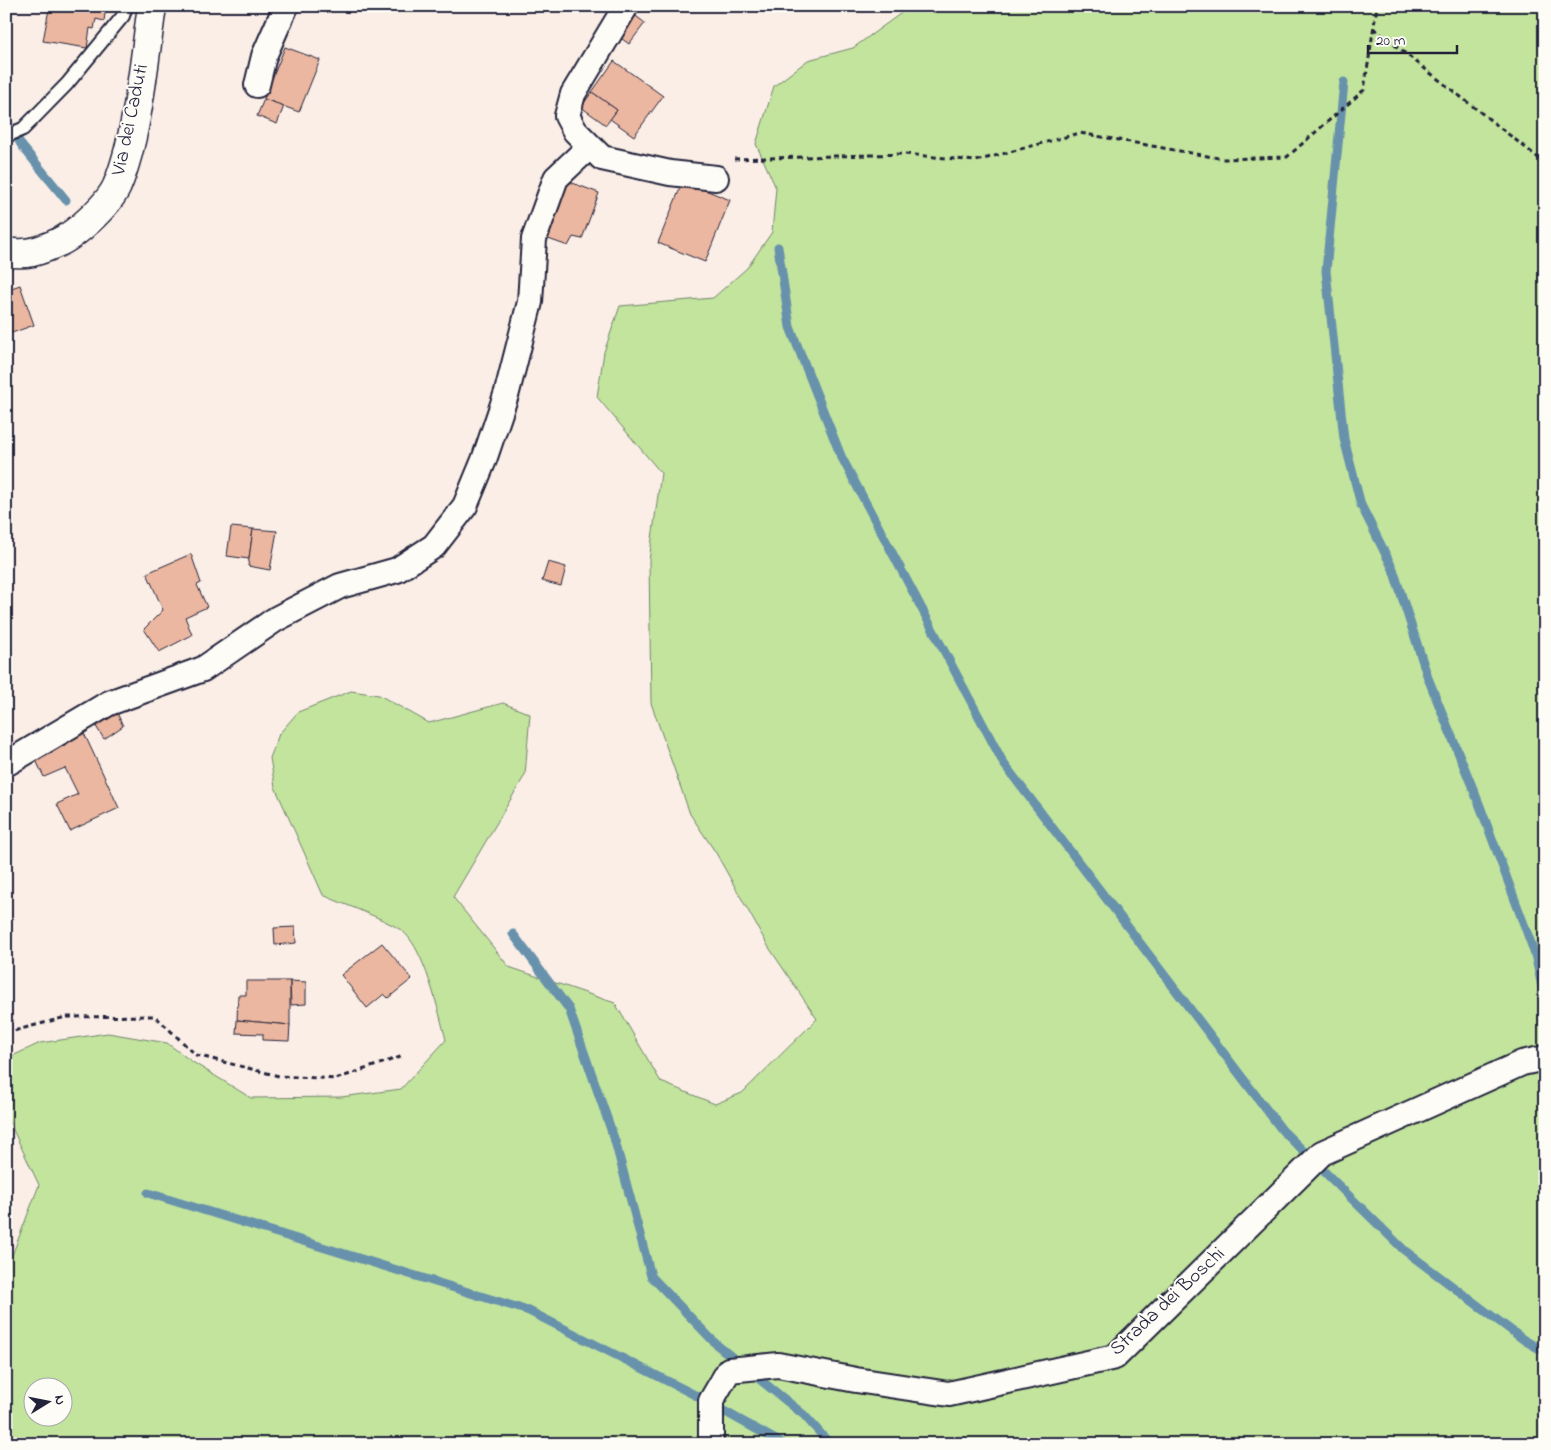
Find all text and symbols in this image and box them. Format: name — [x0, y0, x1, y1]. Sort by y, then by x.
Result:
scale bar — [1368, 22, 1457, 54]
text: 20 m — [1376, 30, 1406, 52]
street label: Via dei Caduti — [105, 62, 157, 179]
street label: Strada dei Boschi — [1104, 1241, 1232, 1363]
north arrow — [22, 1378, 72, 1428]
text: N — [48, 1394, 70, 1406]

